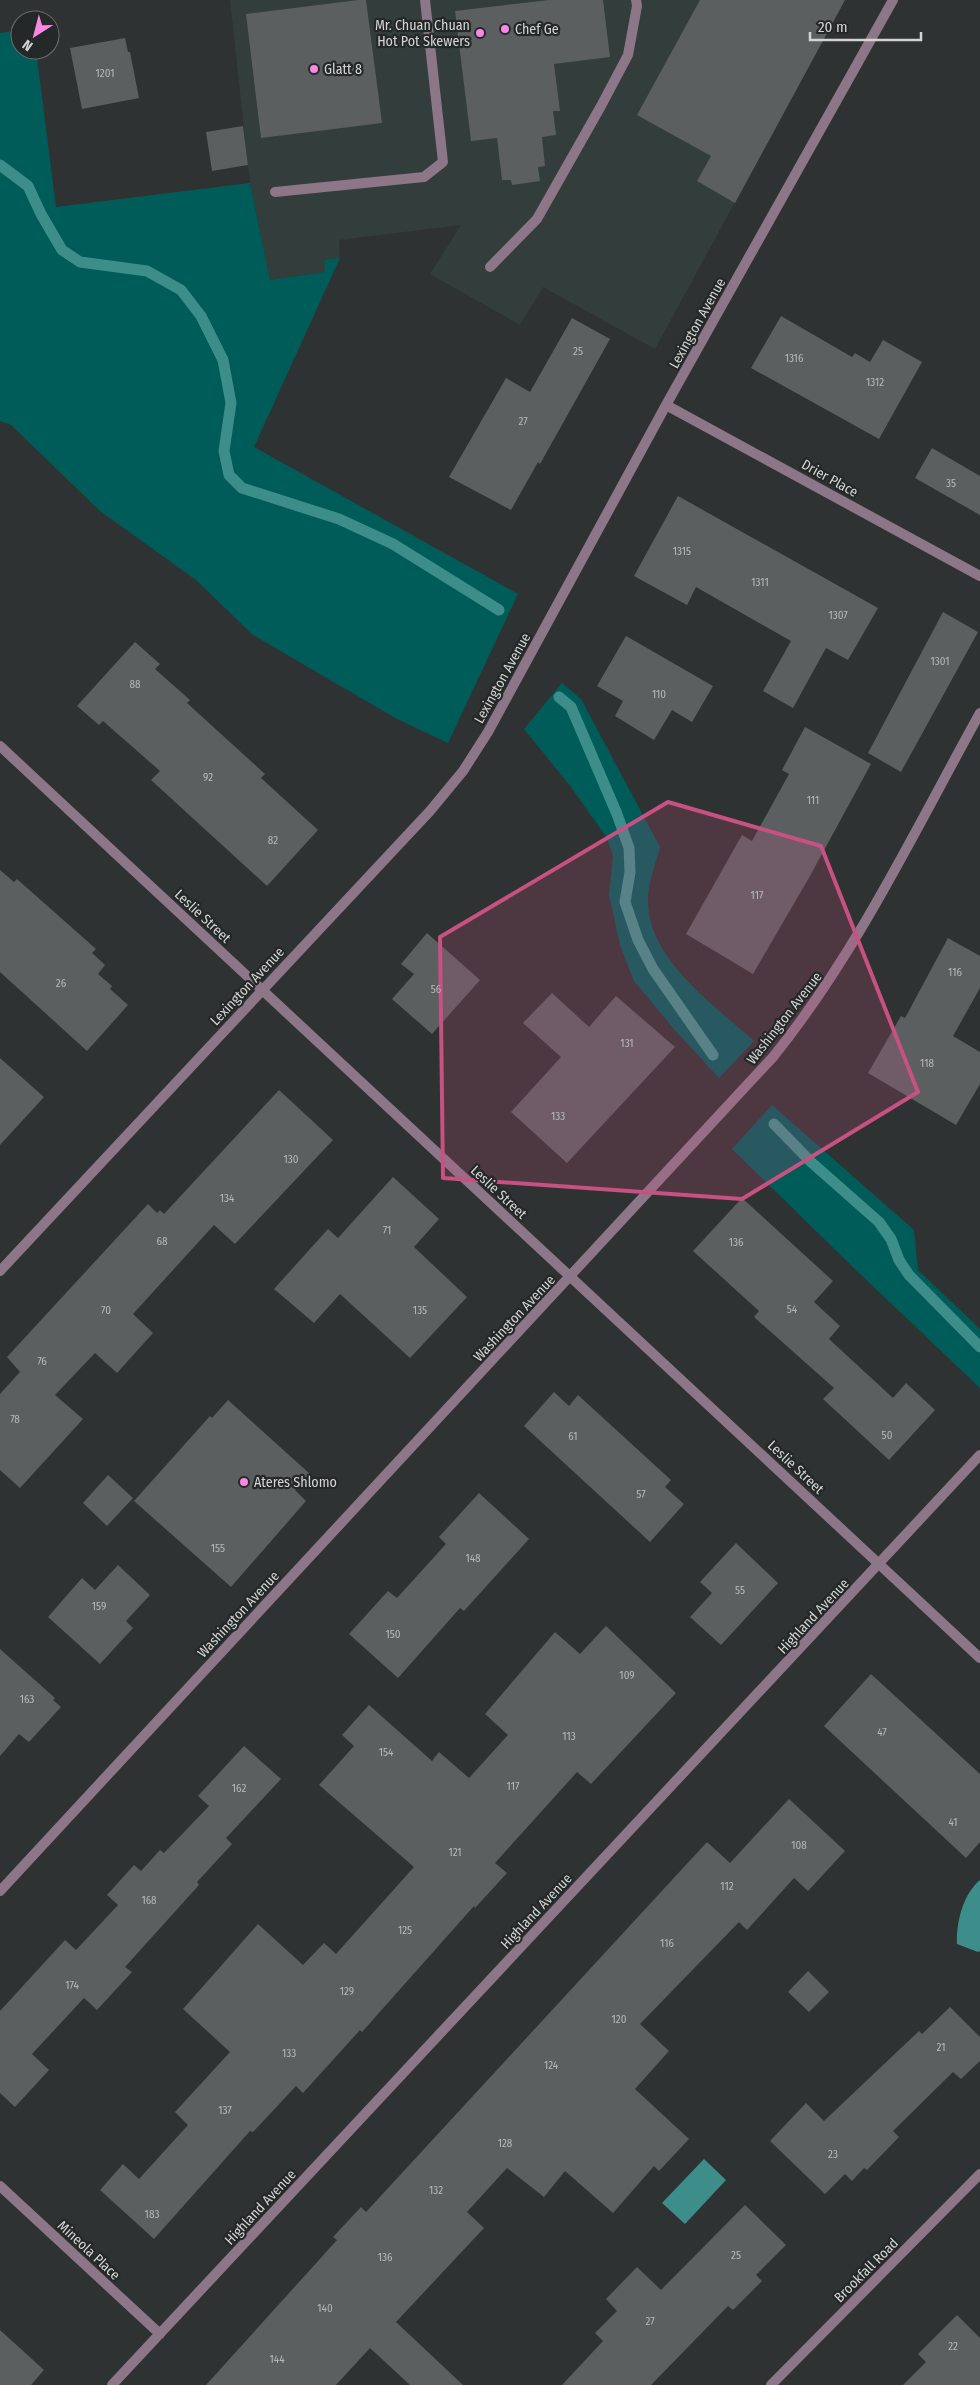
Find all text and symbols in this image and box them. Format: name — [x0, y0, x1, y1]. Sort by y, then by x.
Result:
north arrow — [10, 10, 60, 60]
scale bar — [810, 10, 921, 42]
place label: Mr. Chuan Chuan Hot Pot Skewers — [375, 17, 470, 50]
text: 20 m — [818, 18, 848, 36]
place label: Chef Ge — [515, 21, 559, 38]
marker: Chef Ge — [499, 23, 511, 35]
marker: Mr. Chuan Chuan Hot Pot Skewers — [474, 27, 486, 39]
text: N — [19, 36, 36, 54]
place label: Glatt 8 — [324, 61, 362, 78]
marker: Glatt 8 — [308, 63, 320, 75]
house number: 1201 — [96, 67, 114, 80]
street label: Lexington Avenue — [666, 275, 729, 371]
house number: 25 — [573, 345, 583, 358]
house number: 1316 — [785, 352, 804, 365]
house number: 1312 — [866, 376, 884, 389]
house number: 27 — [518, 415, 528, 428]
street label: Drier Place — [799, 456, 861, 501]
house number: 35 — [946, 477, 956, 490]
house number: 1315 — [673, 545, 691, 558]
house number: 1311 — [751, 576, 769, 589]
house number: 1307 — [828, 609, 848, 622]
street label: Lexington Avenue — [471, 630, 534, 726]
house number: 1301 — [931, 655, 950, 668]
house number: 88 — [130, 678, 141, 691]
house number: 110 — [652, 688, 666, 701]
house number: 92 — [203, 771, 213, 784]
house number: 111 — [807, 794, 819, 807]
house number: 82 — [268, 834, 278, 847]
street label: Leslie Street — [171, 886, 235, 947]
house number: 117 — [751, 889, 764, 902]
street label: Lexington Avenue — [207, 944, 288, 1029]
house number: 116 — [948, 966, 962, 979]
street label: Washington Avenue — [743, 969, 826, 1068]
house number: 26 — [56, 977, 67, 990]
house number: 56 — [431, 983, 442, 996]
house number: 131 — [620, 1037, 634, 1050]
house number: 118 — [920, 1057, 934, 1070]
house number: 133 — [551, 1110, 565, 1123]
house number: 130 — [284, 1153, 299, 1166]
street label: Leslie Street — [467, 1162, 531, 1223]
house number: 134 — [220, 1192, 235, 1205]
house number: 71 — [383, 1224, 391, 1237]
house number: 68 — [157, 1235, 168, 1248]
house number: 136 — [729, 1236, 744, 1249]
street label: Washington Avenue — [470, 1271, 559, 1365]
house number: 54 — [787, 1303, 798, 1316]
house number: 70 — [101, 1304, 111, 1317]
house number: 135 — [413, 1304, 427, 1317]
house number: 76 — [37, 1355, 47, 1368]
house number: 78 — [10, 1413, 20, 1426]
house number: 50 — [882, 1429, 893, 1442]
house number: 61 — [568, 1430, 578, 1443]
street label: Leslie Street — [764, 1437, 828, 1498]
place label: Ateres Shlomo — [254, 1474, 337, 1491]
marker: Ateres Shlomo — [238, 1476, 250, 1488]
house number: 57 — [636, 1488, 646, 1501]
house number: 155 — [211, 1542, 225, 1555]
house number: 148 — [465, 1552, 481, 1565]
street label: Washington Avenue — [194, 1567, 283, 1661]
street label: Highland Avenue — [774, 1575, 853, 1658]
house number: 55 — [735, 1584, 745, 1597]
house number: 159 — [92, 1600, 106, 1613]
house number: 150 — [385, 1628, 401, 1641]
house number: 109 — [619, 1669, 635, 1682]
house number: 163 — [20, 1693, 34, 1706]
house number: 47 — [877, 1726, 887, 1739]
house number: 113 — [562, 1730, 576, 1743]
house number: 154 — [379, 1746, 394, 1759]
house number: 117 — [507, 1780, 520, 1793]
house number: 162 — [232, 1782, 246, 1795]
house number: 41 — [948, 1816, 958, 1829]
house number: 108 — [791, 1839, 807, 1852]
house number: 121 — [448, 1846, 462, 1859]
street label: Highland Avenue — [497, 1870, 576, 1953]
house number: 112 — [720, 1880, 734, 1893]
house number: 168 — [141, 1894, 157, 1907]
house number: 125 — [398, 1924, 412, 1937]
house number: 116 — [660, 1937, 674, 1950]
house number: 174 — [65, 1979, 80, 1992]
house number: 129 — [340, 1985, 354, 1998]
house number: 120 — [612, 2013, 627, 2026]
house number: 21 — [937, 2041, 945, 2054]
house number: 133 — [282, 2047, 296, 2060]
house number: 124 — [544, 2059, 559, 2072]
house number: 137 — [218, 2104, 232, 2117]
house number: 128 — [498, 2137, 513, 2150]
house number: 23 — [828, 2148, 838, 2161]
street label: Highland Avenue — [221, 2166, 300, 2249]
house number: 132 — [429, 2184, 443, 2197]
house number: 183 — [145, 2208, 159, 2221]
street label: Mineola Place — [54, 2217, 123, 2284]
street label: Brookfall Road — [831, 2235, 902, 2306]
house number: 25 — [731, 2249, 741, 2262]
house number: 136 — [378, 2251, 393, 2264]
house number: 140 — [317, 2302, 333, 2315]
house number: 27 — [645, 2315, 655, 2328]
house number: 22 — [948, 2340, 958, 2353]
house number: 144 — [270, 2353, 285, 2366]

